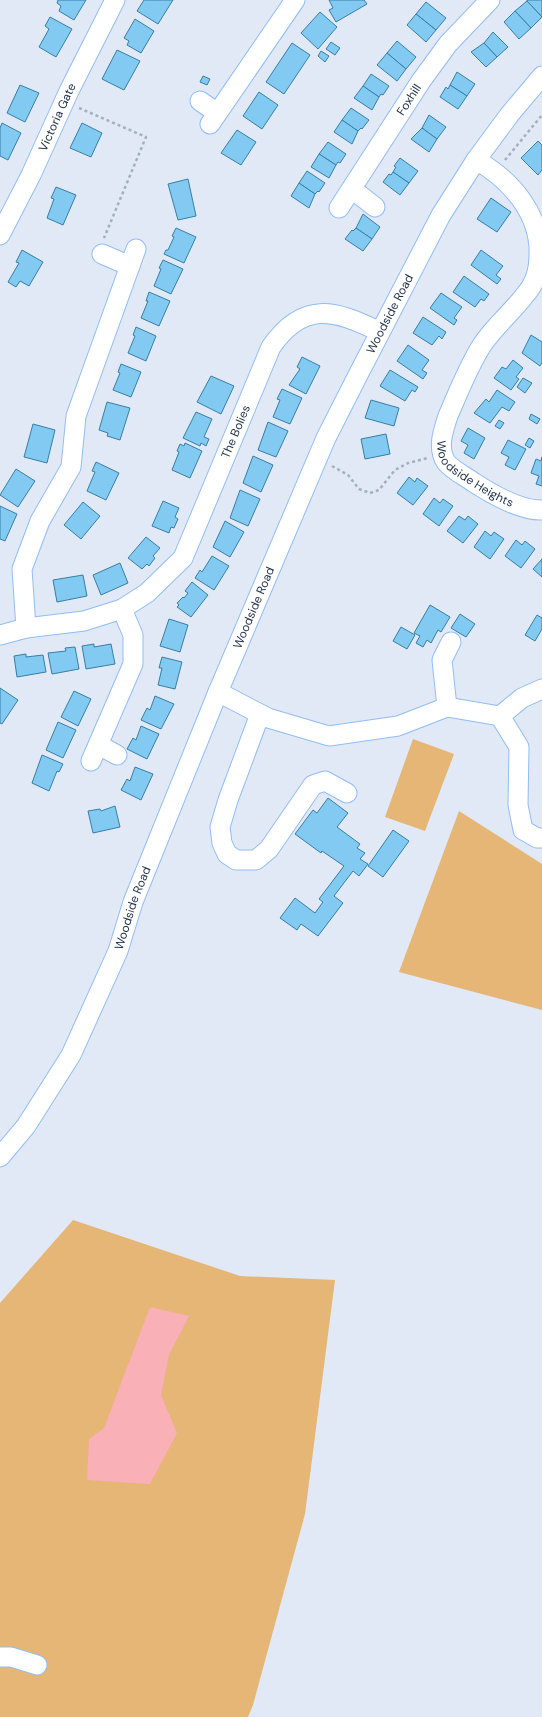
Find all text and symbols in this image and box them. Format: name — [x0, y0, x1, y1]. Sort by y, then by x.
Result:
street label: Victoria Gate — [35, 80, 80, 154]
street label: Foxhill — [393, 81, 425, 118]
street label: Woodside Road — [363, 271, 417, 356]
street label: The Bolies — [217, 402, 254, 461]
street label: Woodside Heights — [433, 440, 516, 511]
street label: Woodside Road — [229, 564, 278, 651]
street label: Woodside Road — [111, 864, 155, 952]

